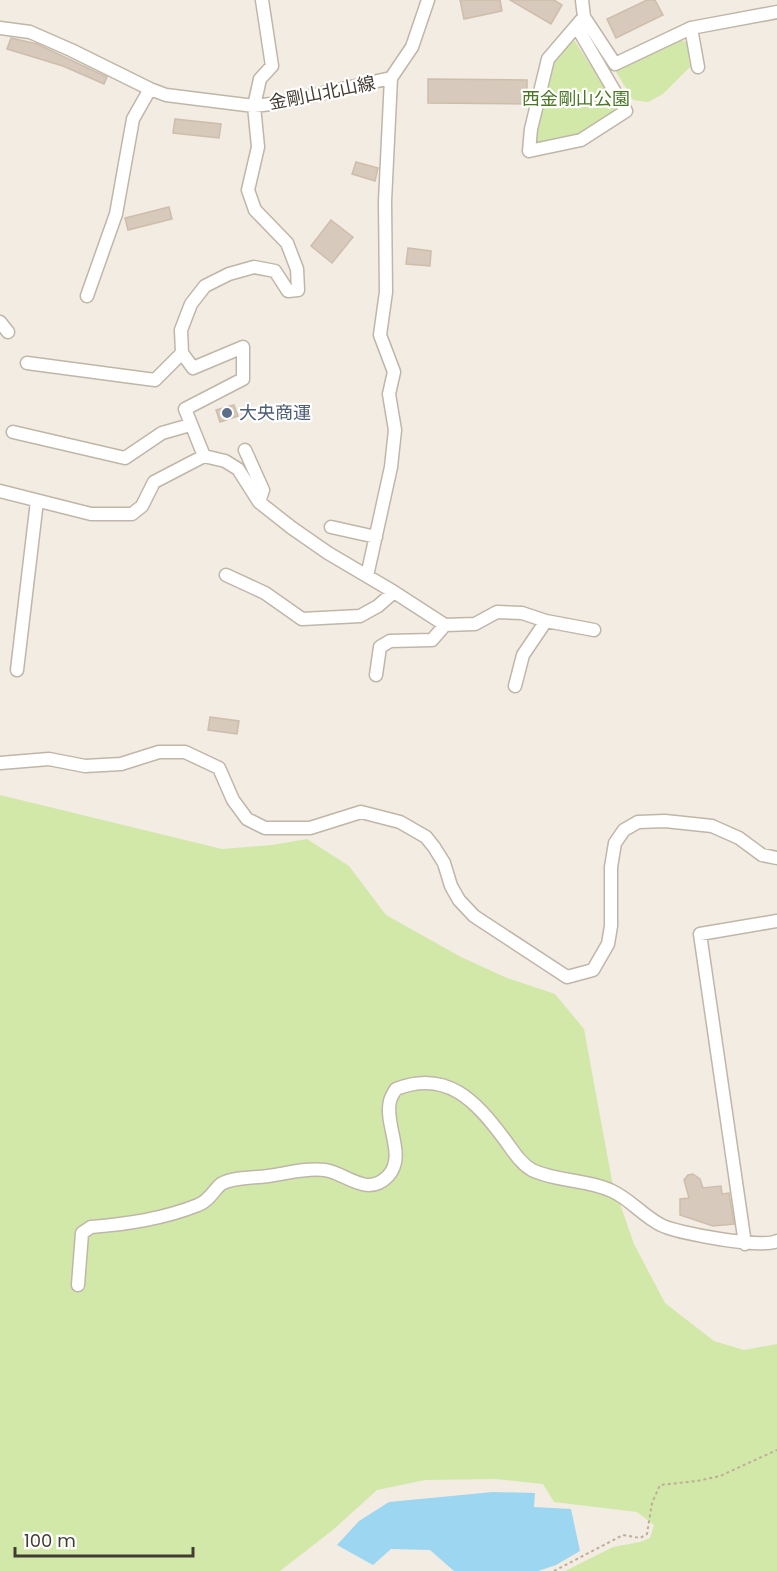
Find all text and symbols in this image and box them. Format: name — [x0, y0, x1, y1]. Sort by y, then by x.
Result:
street label: 金剛山北山線 — [267, 70, 377, 115]
park label: 西金剛山公園 — [522, 86, 630, 111]
place label: 大央商運 — [239, 400, 311, 425]
marker: 大央商運 — [220, 406, 234, 420]
scale bar — [15, 1520, 194, 1558]
text: 100 m — [24, 1528, 76, 1553]

